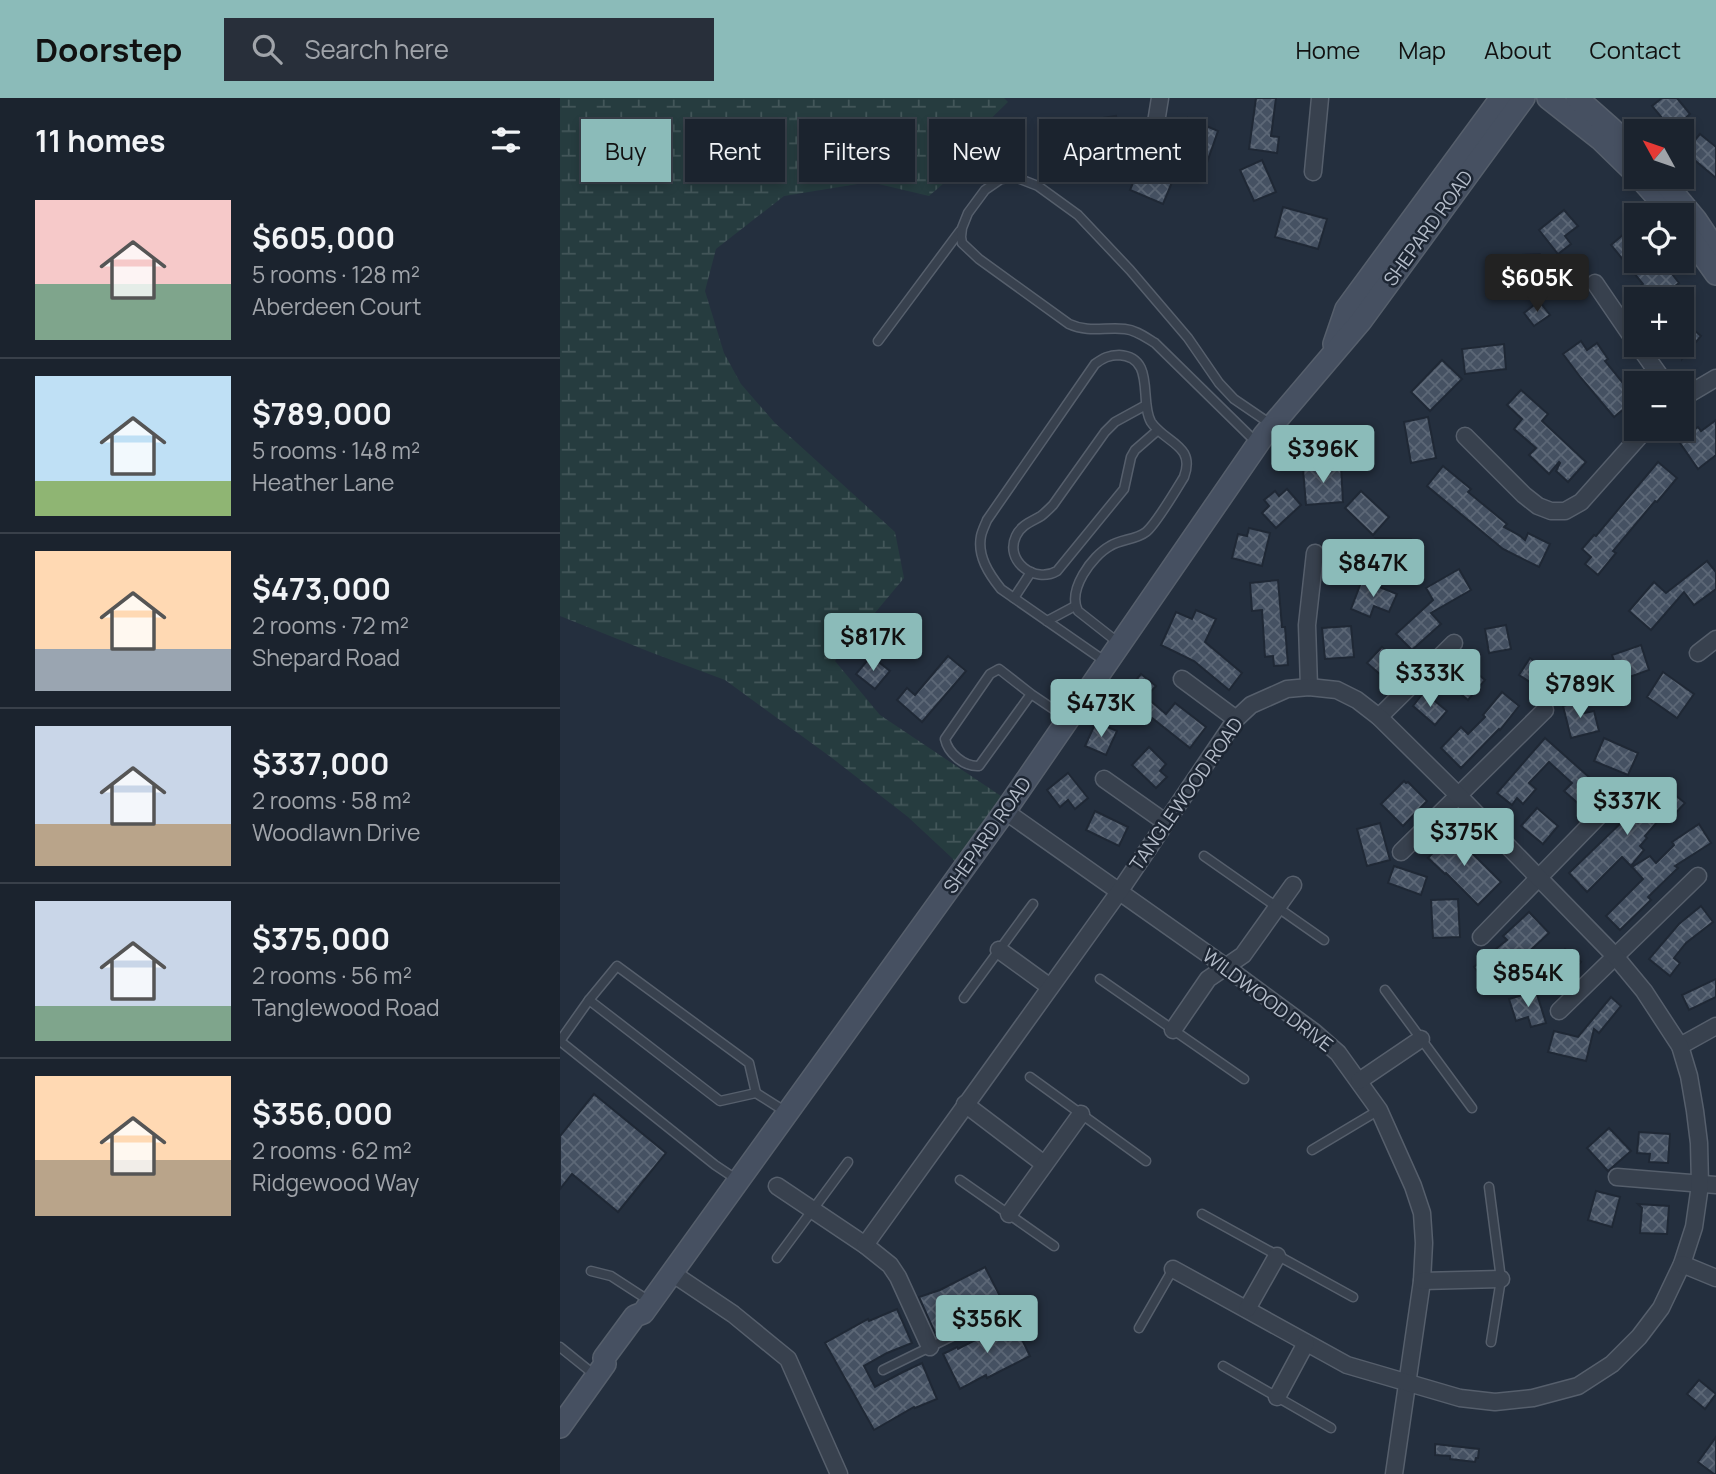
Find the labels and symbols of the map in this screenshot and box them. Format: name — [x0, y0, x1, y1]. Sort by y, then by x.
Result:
north arrow — [1624, 119, 1694, 189]
street label: SHEPARD ROAD — [1377, 165, 1479, 291]
pin: $605K — [1488, 254, 1586, 314]
pin: $396K — [1274, 426, 1372, 485]
pin: $847K — [1324, 540, 1422, 599]
pin: $817K — [824, 614, 922, 673]
pin: $333K — [1381, 650, 1479, 709]
pin: $789K — [1531, 660, 1629, 720]
pin: $473K — [1052, 680, 1150, 739]
street label: TANGLEWOOD ROAD — [1123, 712, 1249, 876]
street label: SHEPARD ROAD — [937, 772, 1037, 898]
pin: $337K — [1578, 778, 1676, 837]
pin: $375K — [1415, 808, 1513, 868]
street label: WILDWOOD DRIVE — [1197, 942, 1339, 1058]
pin: $854K — [1479, 950, 1577, 1009]
pin: $356K — [938, 1296, 1036, 1355]

